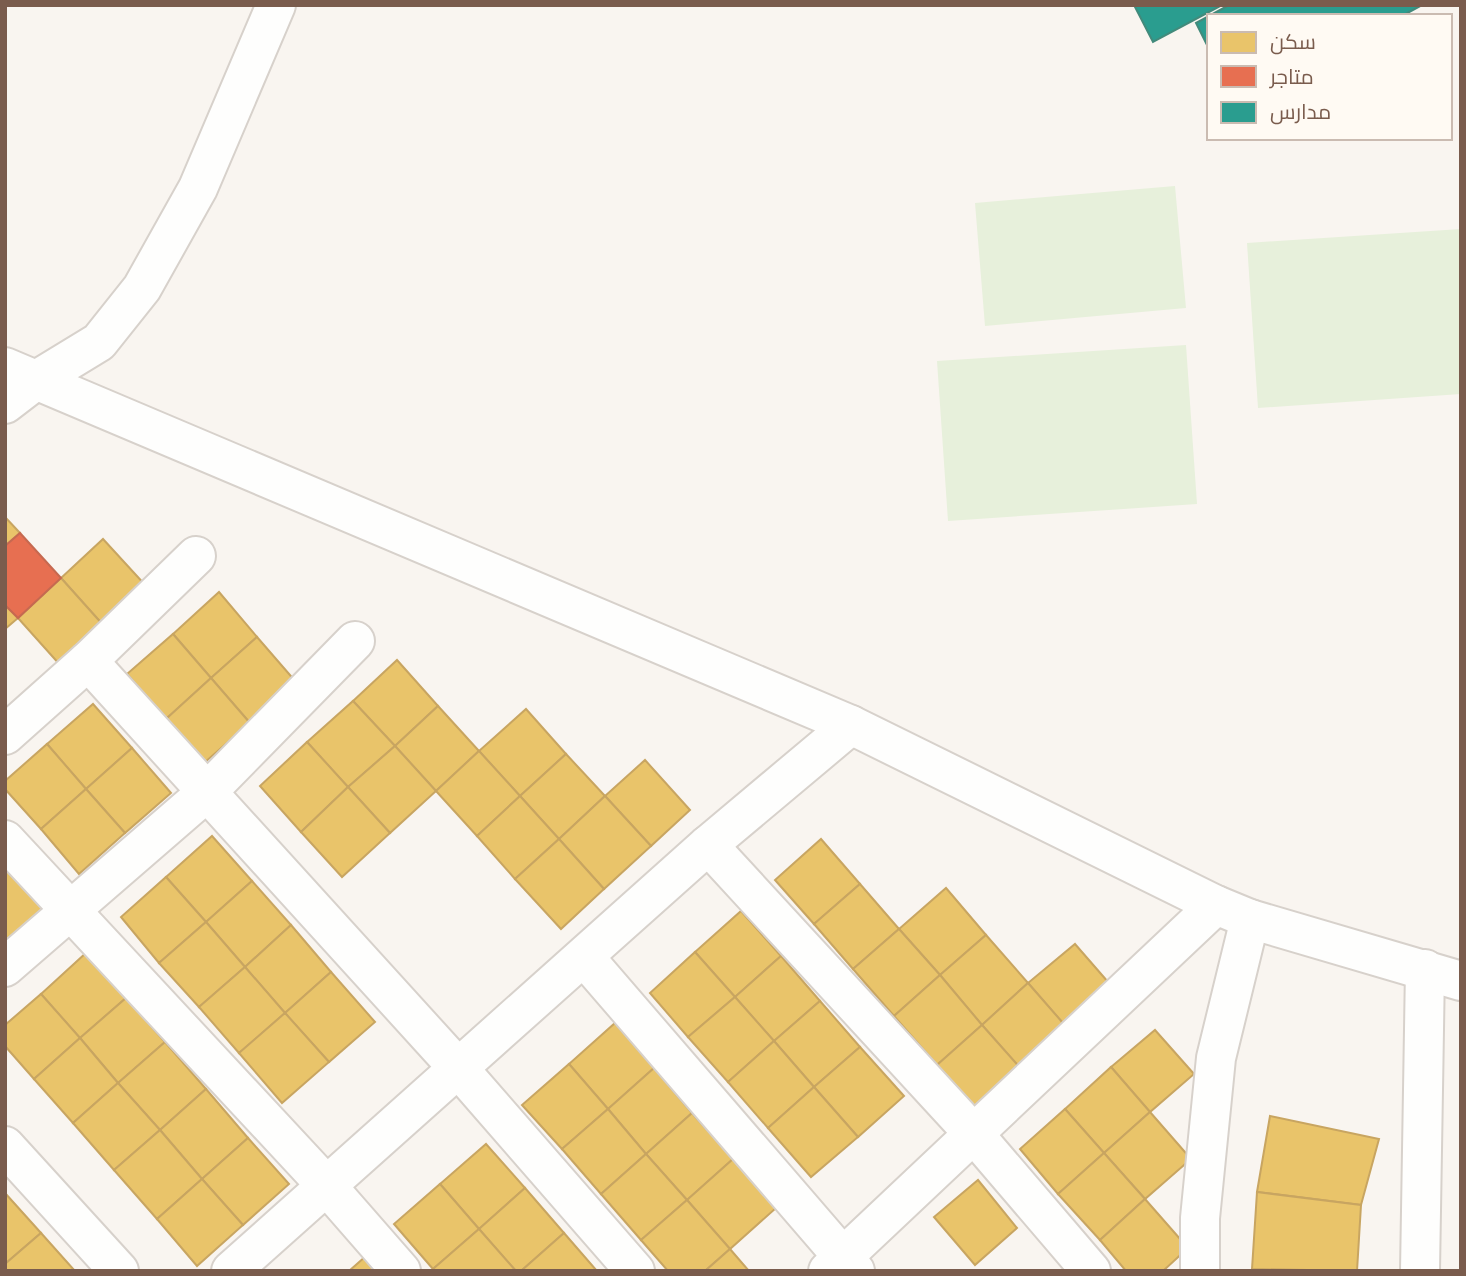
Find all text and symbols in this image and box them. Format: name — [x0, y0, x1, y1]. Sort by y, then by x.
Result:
legend — [1207, 14, 1452, 140]
text: سكن — [1270, 29, 1316, 55]
text: متاجر — [1269, 64, 1314, 90]
text: مدارس — [1270, 99, 1331, 125]

